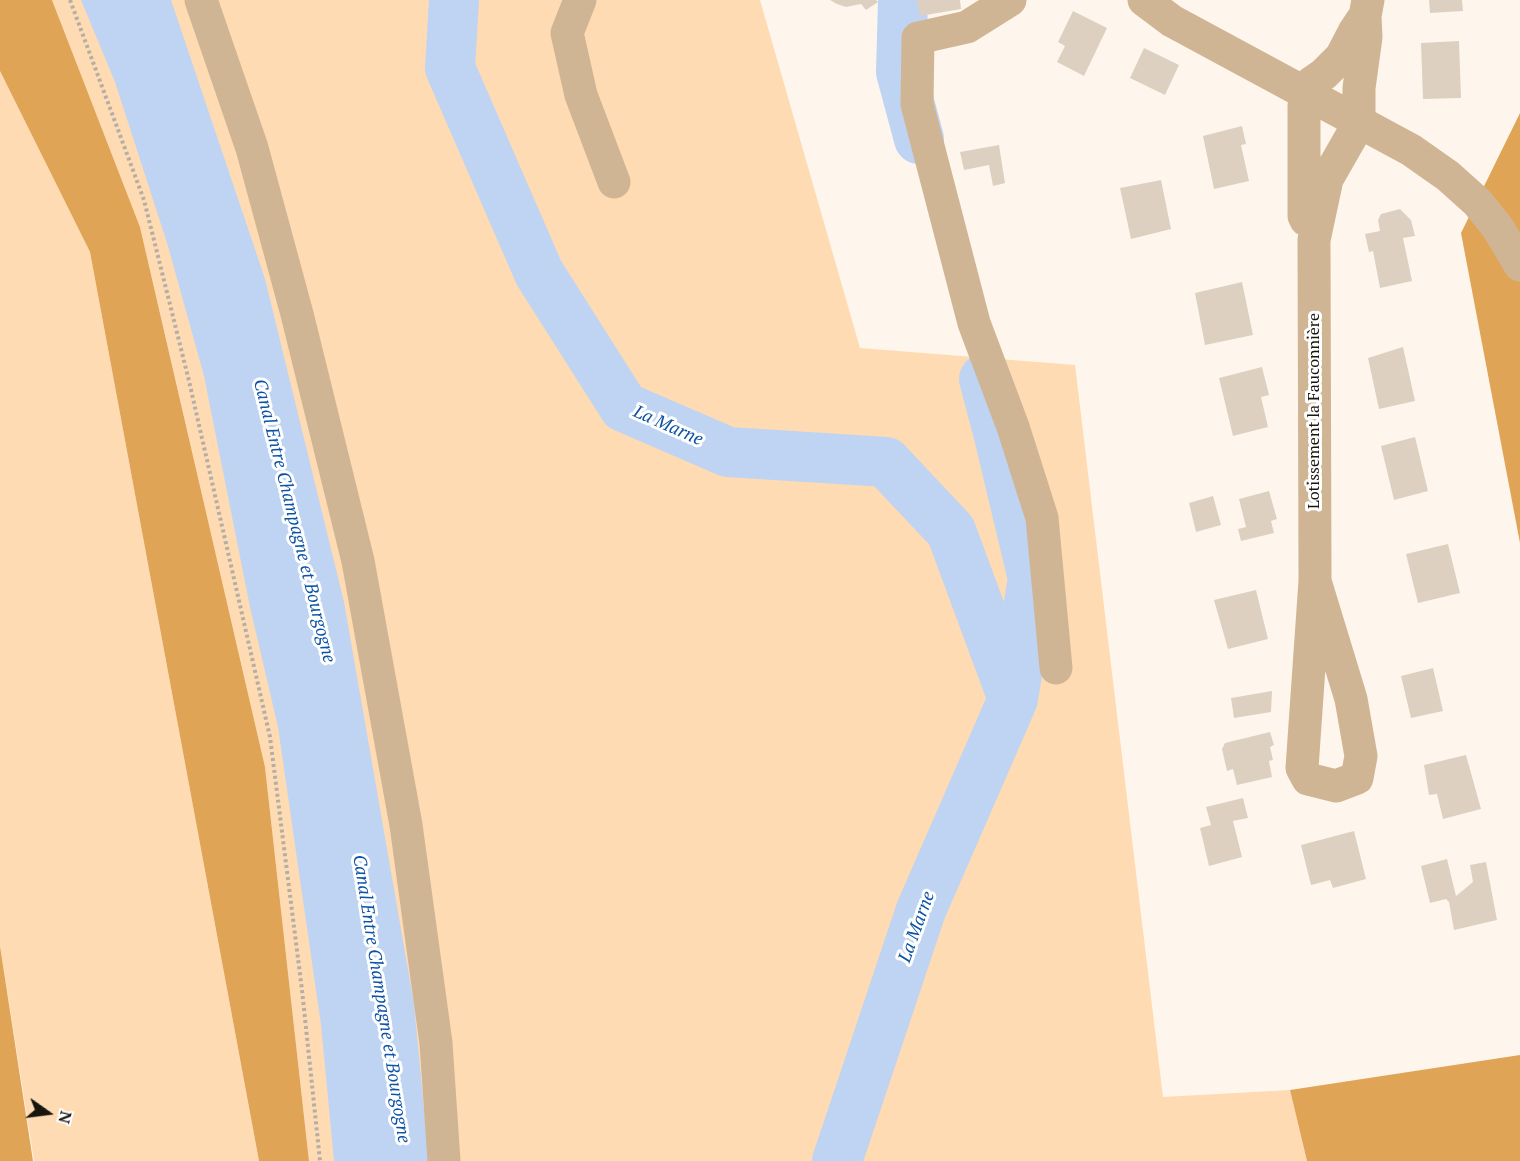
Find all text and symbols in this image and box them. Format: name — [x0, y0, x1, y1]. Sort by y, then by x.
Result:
street label: Lotissement la Fauconnière — [1304, 313, 1324, 509]
water label: Canal Entre Champagne et Bourgogne — [248, 377, 340, 665]
water label: La Marne — [630, 401, 706, 451]
water label: Canal Entre Champagne et Bourgogne — [348, 853, 414, 1145]
water label: La Marne — [894, 889, 940, 965]
north arrow — [18, 1083, 78, 1143]
text: N — [53, 1109, 78, 1126]

